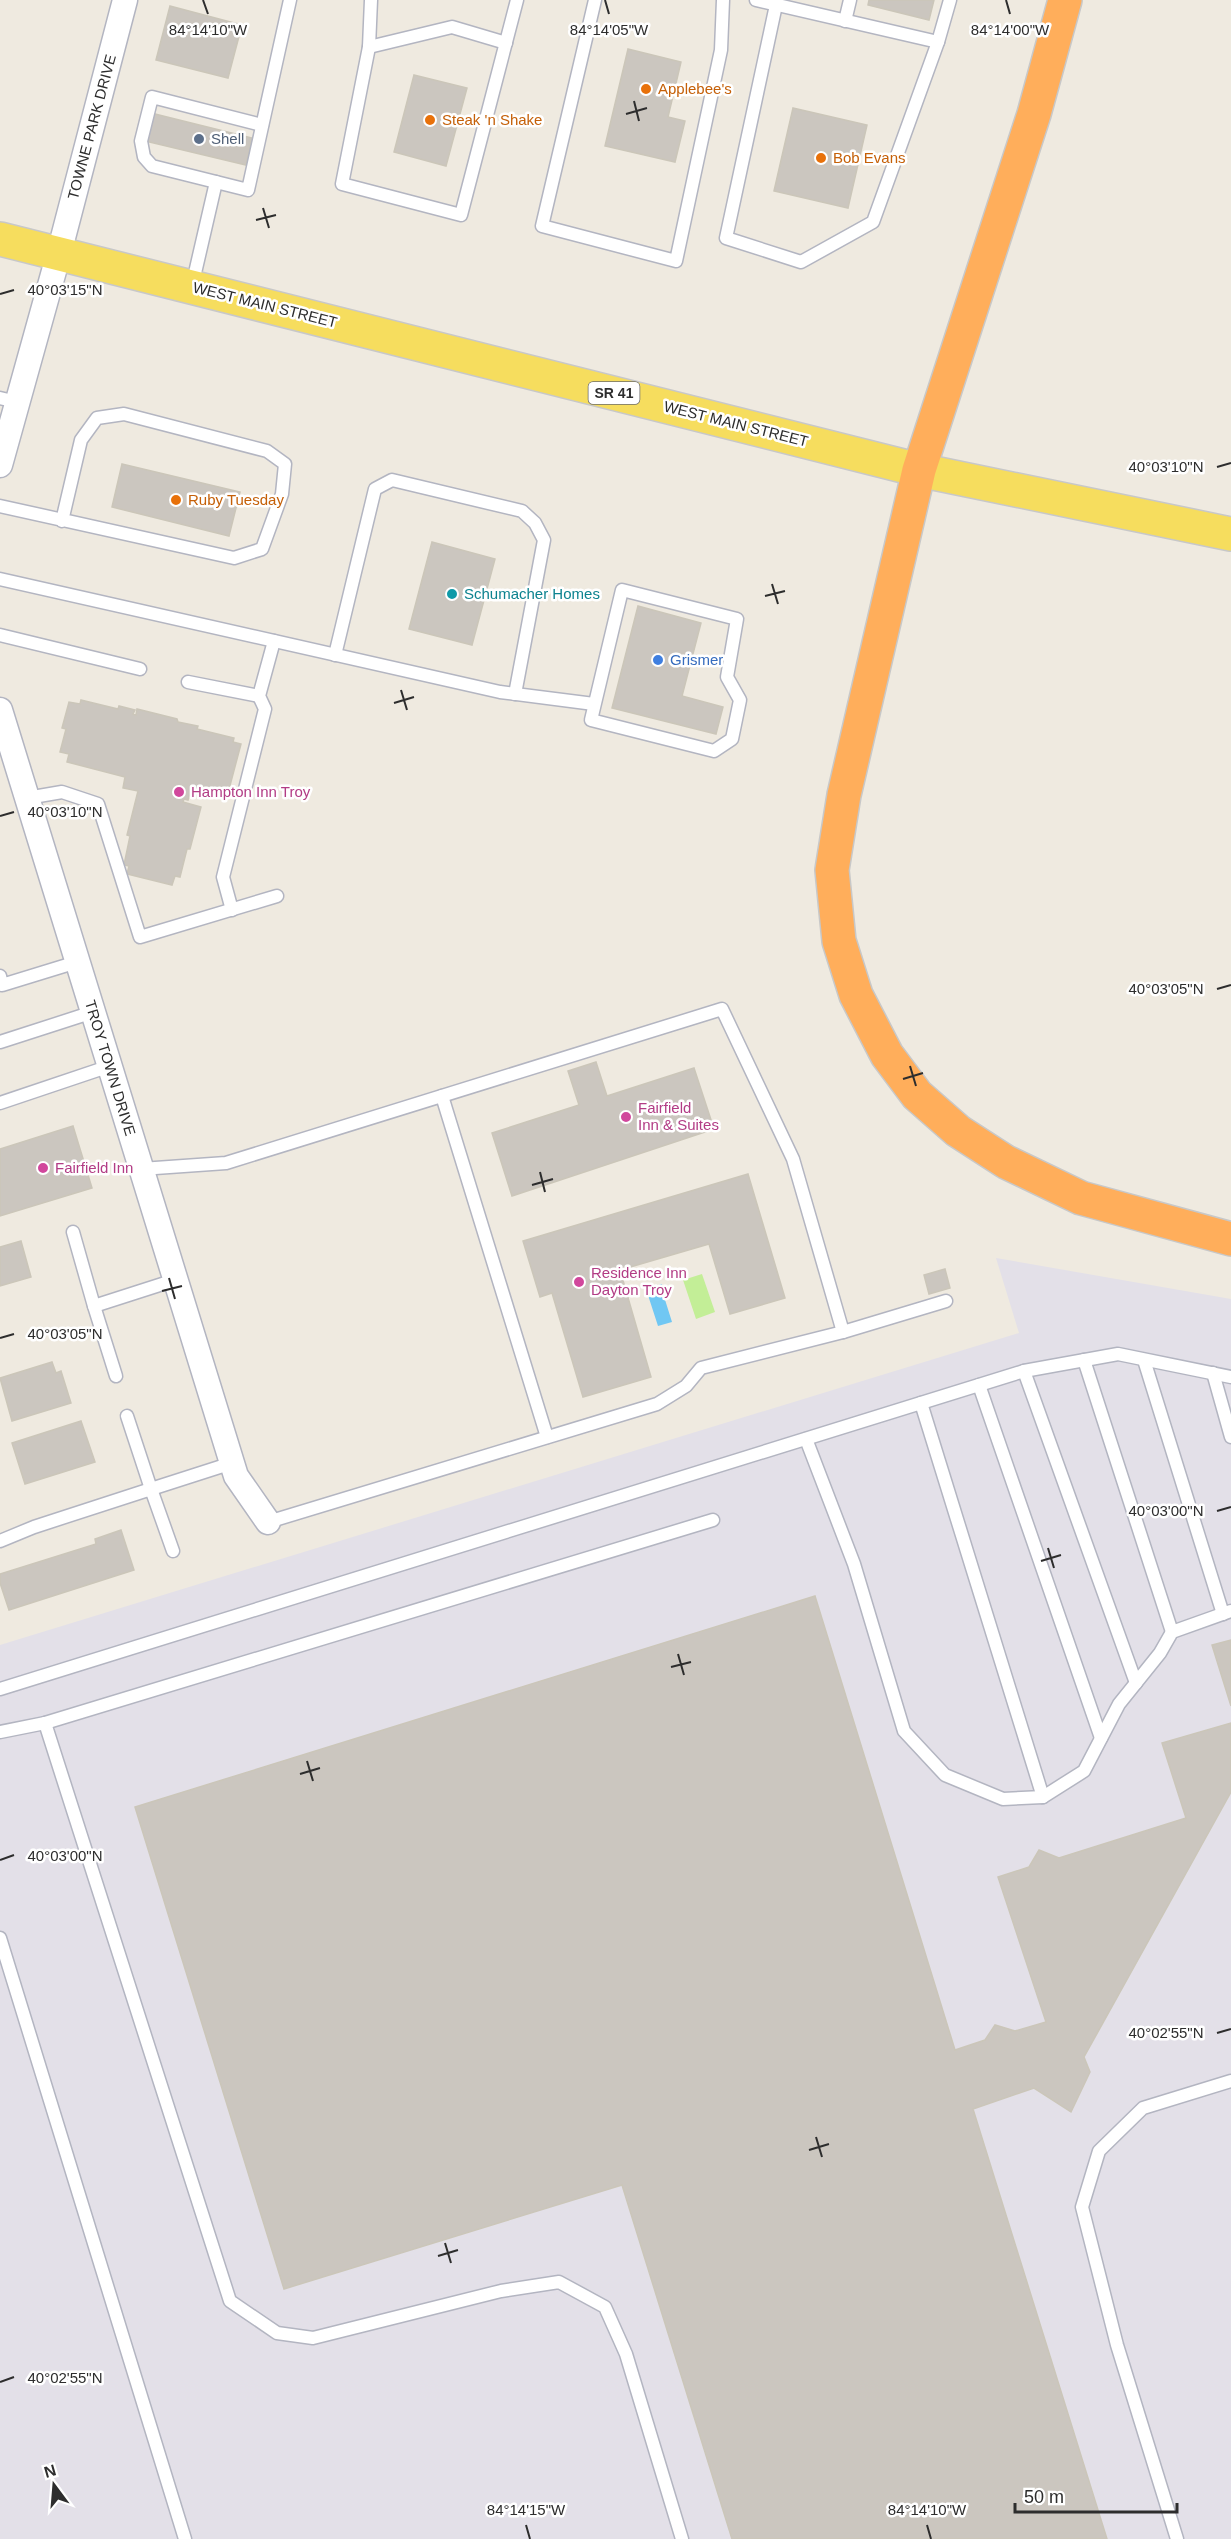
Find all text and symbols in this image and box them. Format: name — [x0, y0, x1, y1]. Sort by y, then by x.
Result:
text: 84°14'10"W — [169, 21, 248, 38]
text: 84°14'05"W — [570, 21, 649, 38]
text: 84°14'00"W — [971, 21, 1050, 38]
street label: TOWNE PARK DRIVE — [64, 52, 119, 201]
place label: Applebee's — [658, 80, 732, 97]
marker: Applebee's — [639, 82, 653, 96]
place label: Steak 'n Shake — [442, 111, 542, 128]
marker: Steak 'n Shake — [423, 113, 437, 127]
place label: Shell — [211, 130, 244, 147]
marker: Shell — [192, 132, 206, 146]
place label: Bob Evans — [833, 149, 906, 166]
marker: Bob Evans — [814, 151, 828, 165]
street label: WEST MAIN STREET — [191, 278, 339, 331]
text: 40°03'15"N — [27, 281, 103, 298]
road number: SR 41 — [588, 382, 640, 404]
street label: WEST MAIN STREET — [662, 397, 810, 450]
text: 40°03'10"N — [1128, 458, 1204, 475]
place label: Ruby Tuesday — [188, 491, 284, 508]
marker: Ruby Tuesday — [169, 493, 183, 507]
place label: Schumacher Homes — [464, 585, 600, 602]
marker: Schumacher Homes — [445, 587, 459, 601]
place label: Grismer — [670, 651, 723, 668]
marker: Grismer — [651, 653, 665, 667]
place label: Hampton Inn Troy — [191, 783, 311, 800]
marker: Hampton Inn Troy — [172, 785, 186, 799]
text: 40°03'10"N — [27, 803, 103, 820]
text: 40°03'05"N — [1128, 980, 1204, 997]
street label: TROY TOWN DRIVE — [82, 998, 139, 1138]
place label: Fairfield Inn & Suites — [638, 1099, 719, 1133]
marker: Fairfield Inn & Suites — [619, 1110, 633, 1124]
place label: Fairfield Inn — [55, 1159, 133, 1176]
marker: Fairfield Inn — [36, 1161, 50, 1175]
place label: Residence Inn Dayton Troy — [591, 1264, 687, 1298]
marker: Residence Inn Dayton Troy — [572, 1275, 586, 1289]
text: 40°03'05"N — [27, 1325, 103, 1342]
text: 40°03'00"N — [1128, 1502, 1204, 1519]
text: 40°03'00"N — [27, 1847, 103, 1864]
text: 40°02'55"N — [1128, 2024, 1204, 2041]
text: 40°02'55"N — [27, 2369, 103, 2386]
north arrow — [24, 2455, 84, 2515]
text: N — [42, 2461, 58, 2481]
scale bar — [1015, 2476, 1177, 2514]
text: 50 m — [1024, 2487, 1064, 2507]
text: 84°14'15"W — [487, 2501, 566, 2518]
text: 84°14'10"W — [888, 2501, 967, 2518]

